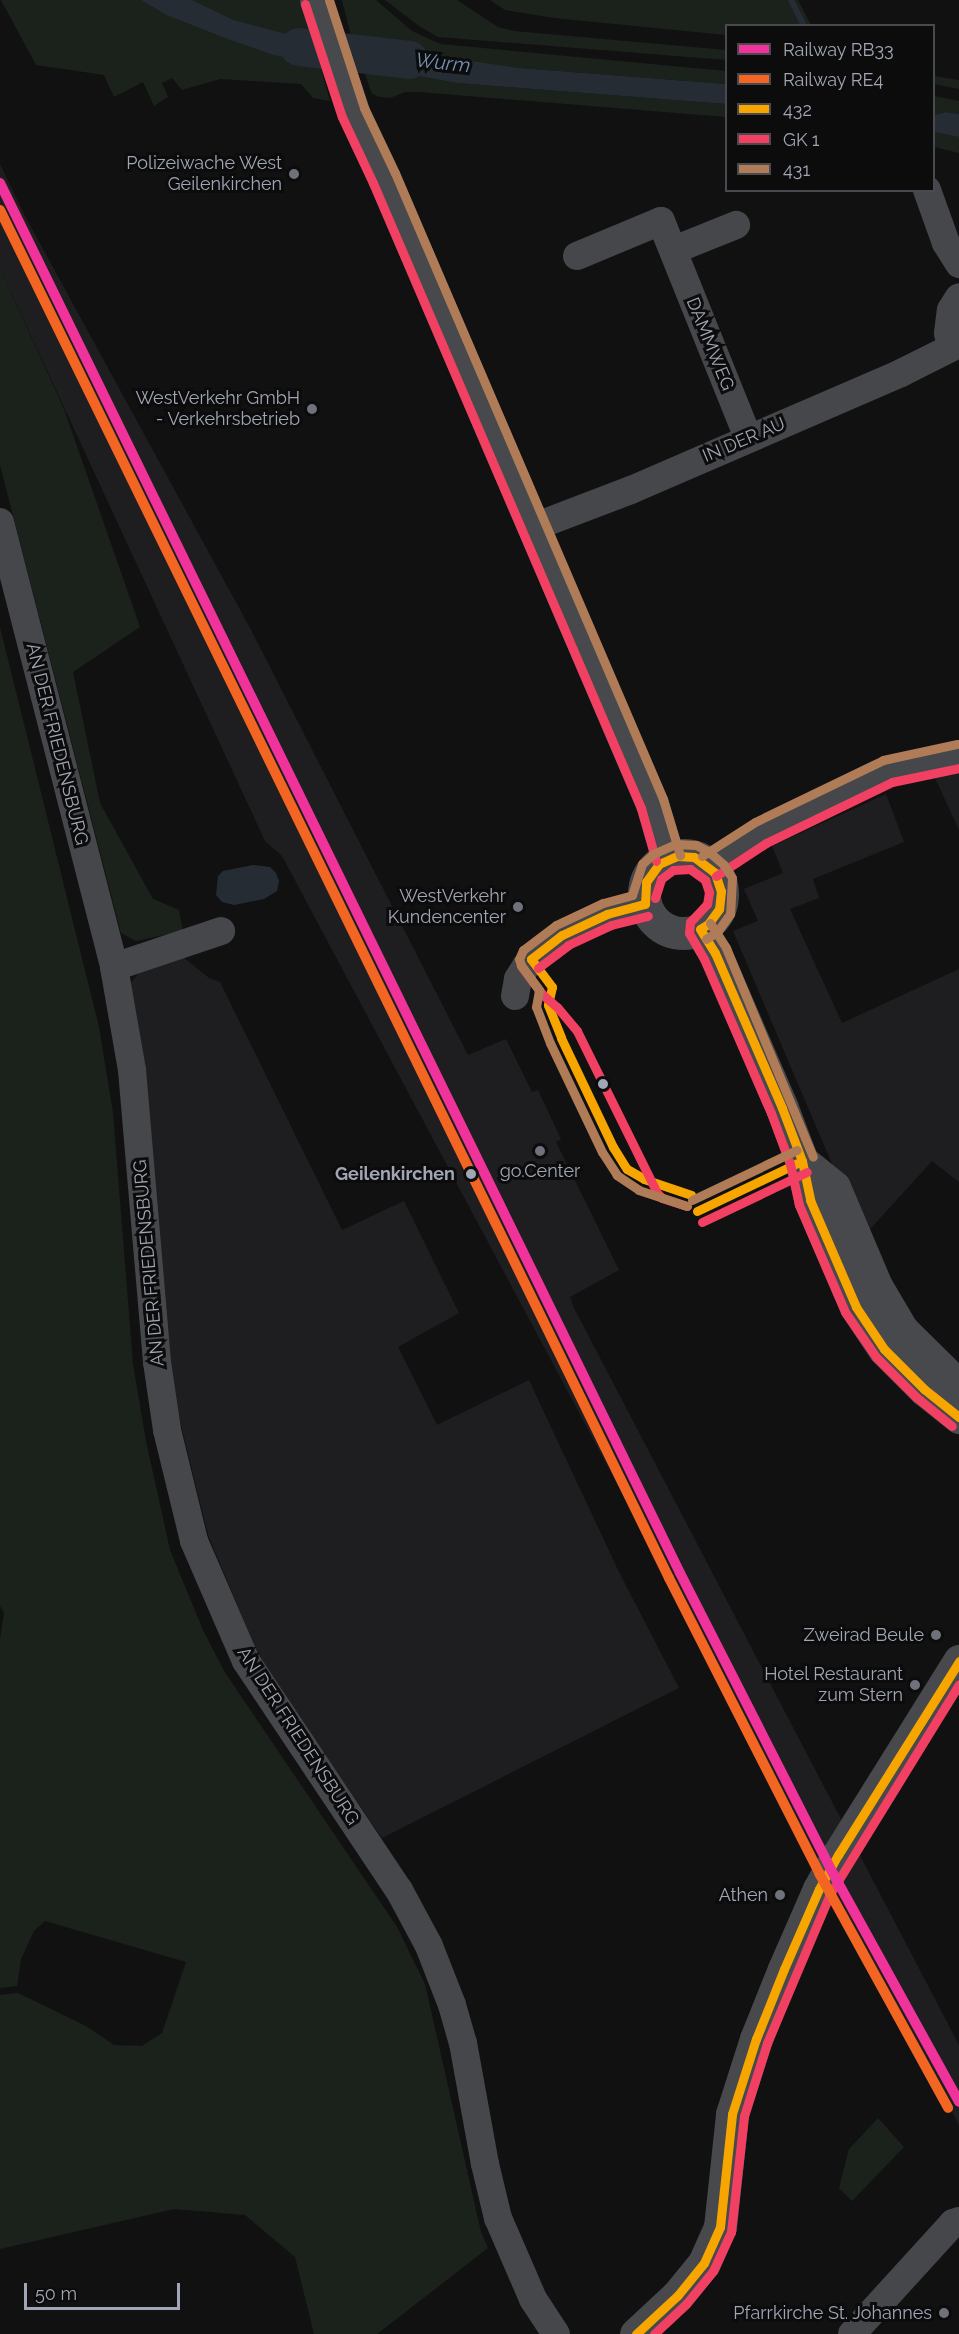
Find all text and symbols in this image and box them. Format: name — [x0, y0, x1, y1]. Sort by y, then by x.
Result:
legend — [725, 24, 935, 192]
text: Railway RB33 — [783, 39, 894, 60]
water label: Wurm — [414, 48, 472, 78]
text: Railway RE4 — [783, 69, 883, 90]
text: 432 — [783, 99, 812, 120]
text: GK 1 — [783, 129, 820, 150]
place label: Polizeiwache West Geilenkirchen — [126, 153, 282, 195]
text: 431 — [783, 159, 810, 180]
marker: Polizeiwache West Geilenkirchen — [287, 167, 301, 181]
street label: DAMMWEG — [682, 294, 738, 394]
place label: WestVerkehr GmbH - Verkehrsbetrieb — [135, 388, 300, 430]
marker: WestVerkehr GmbH - Verkehrsbetrieb — [305, 402, 319, 416]
street label: IN DER AU — [699, 413, 789, 467]
street label: AN DER FRIEDENSBURG — [21, 641, 93, 847]
place label: WestVerkehr Kundencenter — [388, 886, 506, 928]
marker: WestVerkehr Kundencenter — [511, 900, 525, 914]
unlabelled marker — [597, 1078, 609, 1090]
marker: go.Center — [533, 1144, 547, 1158]
street label: AN DER FRIEDENSBURG — [129, 1159, 169, 1367]
place label: go.Center — [500, 1160, 580, 1182]
place label: Geilenkirchen — [335, 1163, 455, 1185]
marker: Geilenkirchen — [460, 1163, 482, 1185]
place label: Zweirad Beule — [804, 1624, 924, 1646]
marker: Zweirad Beule — [929, 1628, 943, 1642]
street label: AN DER FRIEDENSBURG — [232, 1643, 364, 1829]
place label: Hotel Restaurant zum Stern — [764, 1664, 903, 1706]
marker: Hotel Restaurant zum Stern — [908, 1678, 922, 1692]
place label: Athen — [719, 1884, 768, 1906]
marker: Athen — [773, 1888, 787, 1902]
scale bar — [27, 2271, 183, 2309]
text: 50 m — [35, 2283, 77, 2304]
place label: Pfarrkirche St. Johannes — [733, 2302, 932, 2324]
marker: Pfarrkirche St. Johannes — [937, 2306, 951, 2320]

